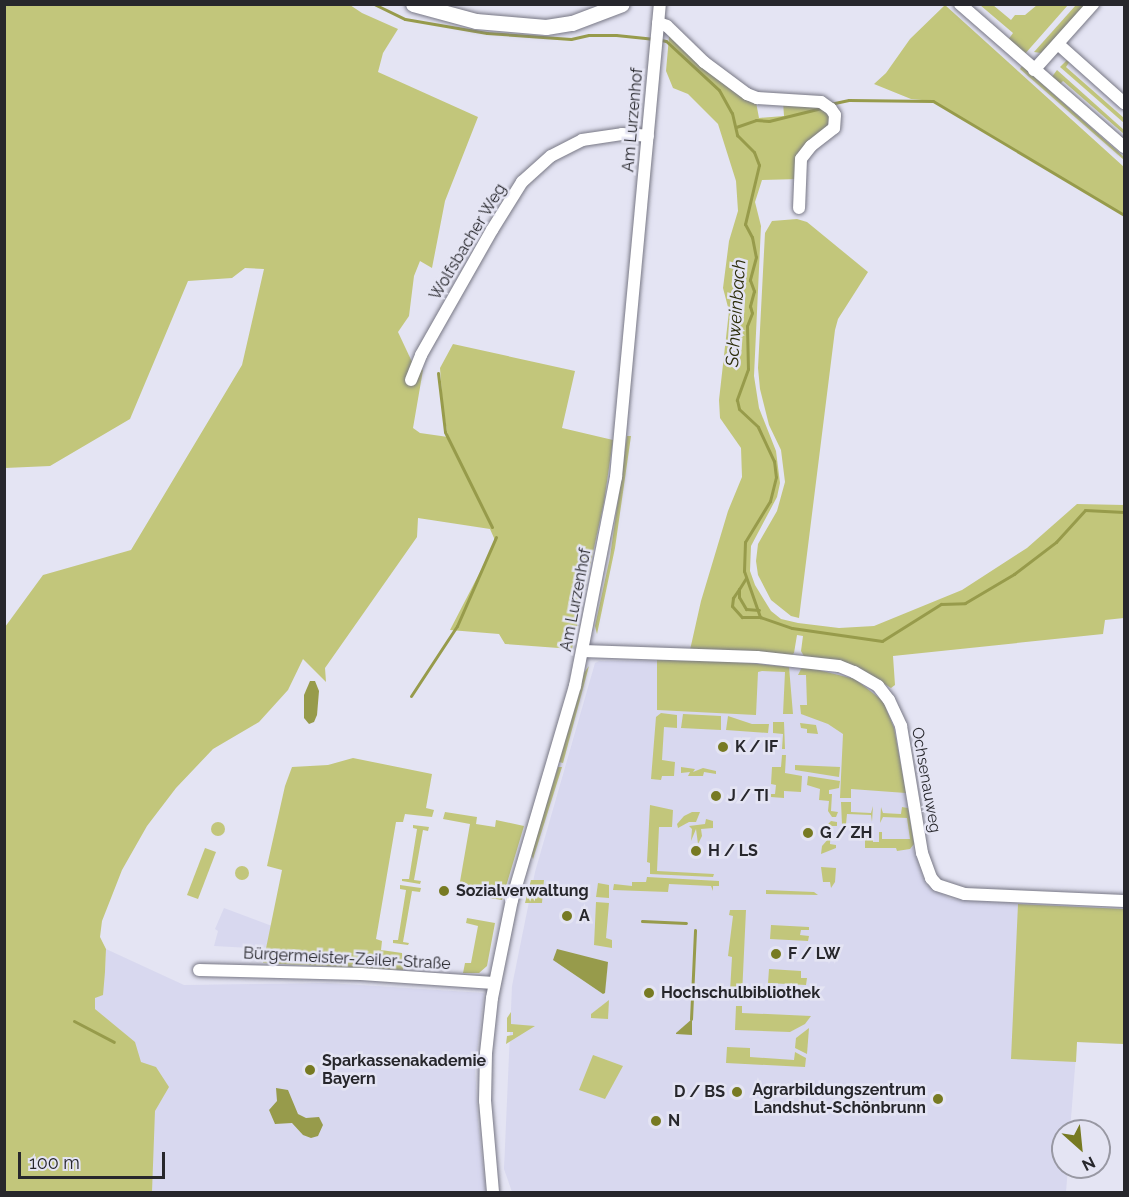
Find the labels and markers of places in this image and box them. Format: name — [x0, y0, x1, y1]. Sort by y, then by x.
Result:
place label: K / IF — [735, 737, 778, 757]
marker: K / IF — [716, 740, 730, 754]
place label: J / TI — [728, 786, 769, 806]
marker: J / TI — [709, 789, 723, 803]
place label: G / ZH — [820, 823, 872, 843]
marker: G / ZH — [801, 826, 815, 840]
place label: H / LS — [708, 841, 758, 861]
marker: H / LS — [689, 844, 703, 858]
place label: Sozialverwaltung — [456, 881, 589, 901]
marker: Sozialverwaltung — [437, 884, 451, 898]
place label: A — [579, 906, 590, 926]
marker: A — [560, 909, 574, 923]
place label: F / LW — [788, 944, 841, 964]
marker: F / LW — [769, 947, 783, 961]
place label: Hochschulbibliothek — [661, 983, 820, 1003]
marker: Hochschulbibliothek — [642, 986, 656, 1000]
place label: Sparkassenakademie Bayern — [322, 1051, 486, 1089]
marker: Sparkassenakademie Bayern — [303, 1063, 317, 1077]
place label: Agrarbildungszentrum Landshut-Schönbrunn — [753, 1080, 926, 1118]
place label: D / BS — [674, 1082, 725, 1102]
marker: D / BS — [730, 1085, 744, 1099]
marker: Agrarbildungszentrum Landshut-Schönbrunn — [931, 1092, 945, 1106]
place label: N — [668, 1111, 680, 1131]
marker: N — [649, 1114, 663, 1128]

